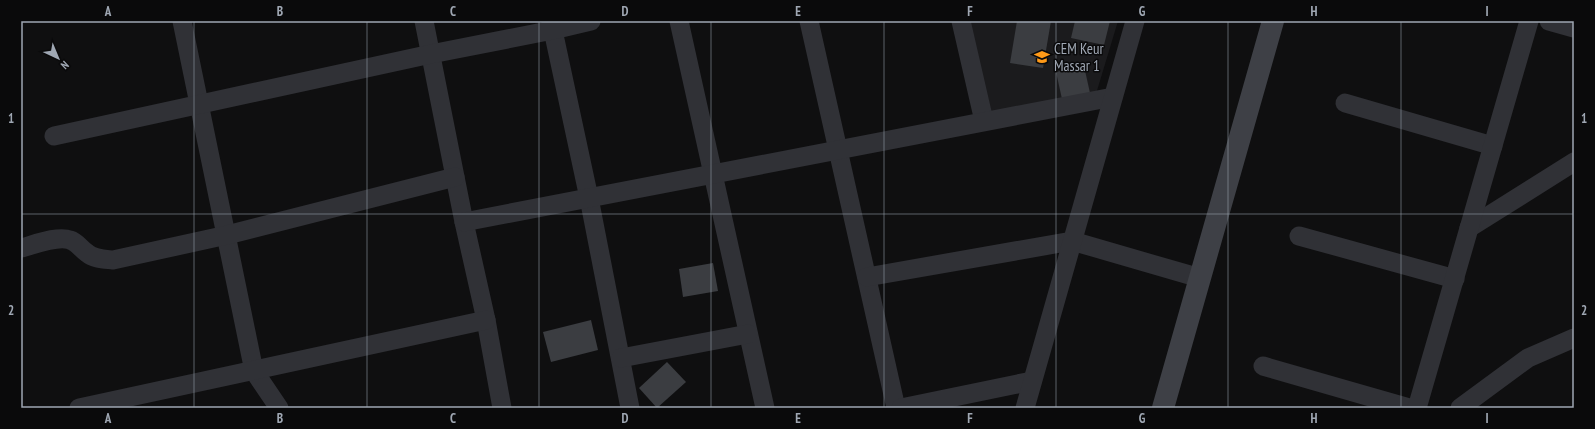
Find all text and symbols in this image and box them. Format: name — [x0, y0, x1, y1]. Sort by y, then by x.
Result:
text: A — [104, 3, 112, 20]
text: B — [277, 3, 283, 20]
text: C — [450, 3, 456, 20]
text: D — [622, 3, 629, 20]
text: E — [795, 3, 801, 20]
text: F — [967, 3, 973, 20]
text: G — [1139, 3, 1146, 20]
text: H — [1311, 3, 1318, 20]
text: I — [1485, 3, 1489, 20]
north arrow — [38, 38, 78, 78]
place label: CEM Keur Massar 1 — [1054, 39, 1105, 75]
school or university icon: CEM Keur Massar 1 — [1033, 48, 1051, 66]
text: N — [58, 58, 72, 72]
text: 1 — [8, 110, 14, 127]
text: 1 — [1581, 110, 1587, 127]
text: 2 — [8, 302, 14, 319]
text: 2 — [1581, 302, 1587, 319]
text: A — [104, 410, 112, 427]
text: B — [277, 410, 283, 427]
text: C — [450, 410, 456, 427]
text: D — [622, 410, 629, 427]
text: E — [795, 410, 801, 427]
text: F — [967, 410, 973, 427]
text: G — [1139, 410, 1146, 427]
text: H — [1311, 410, 1318, 427]
text: I — [1485, 410, 1489, 427]

